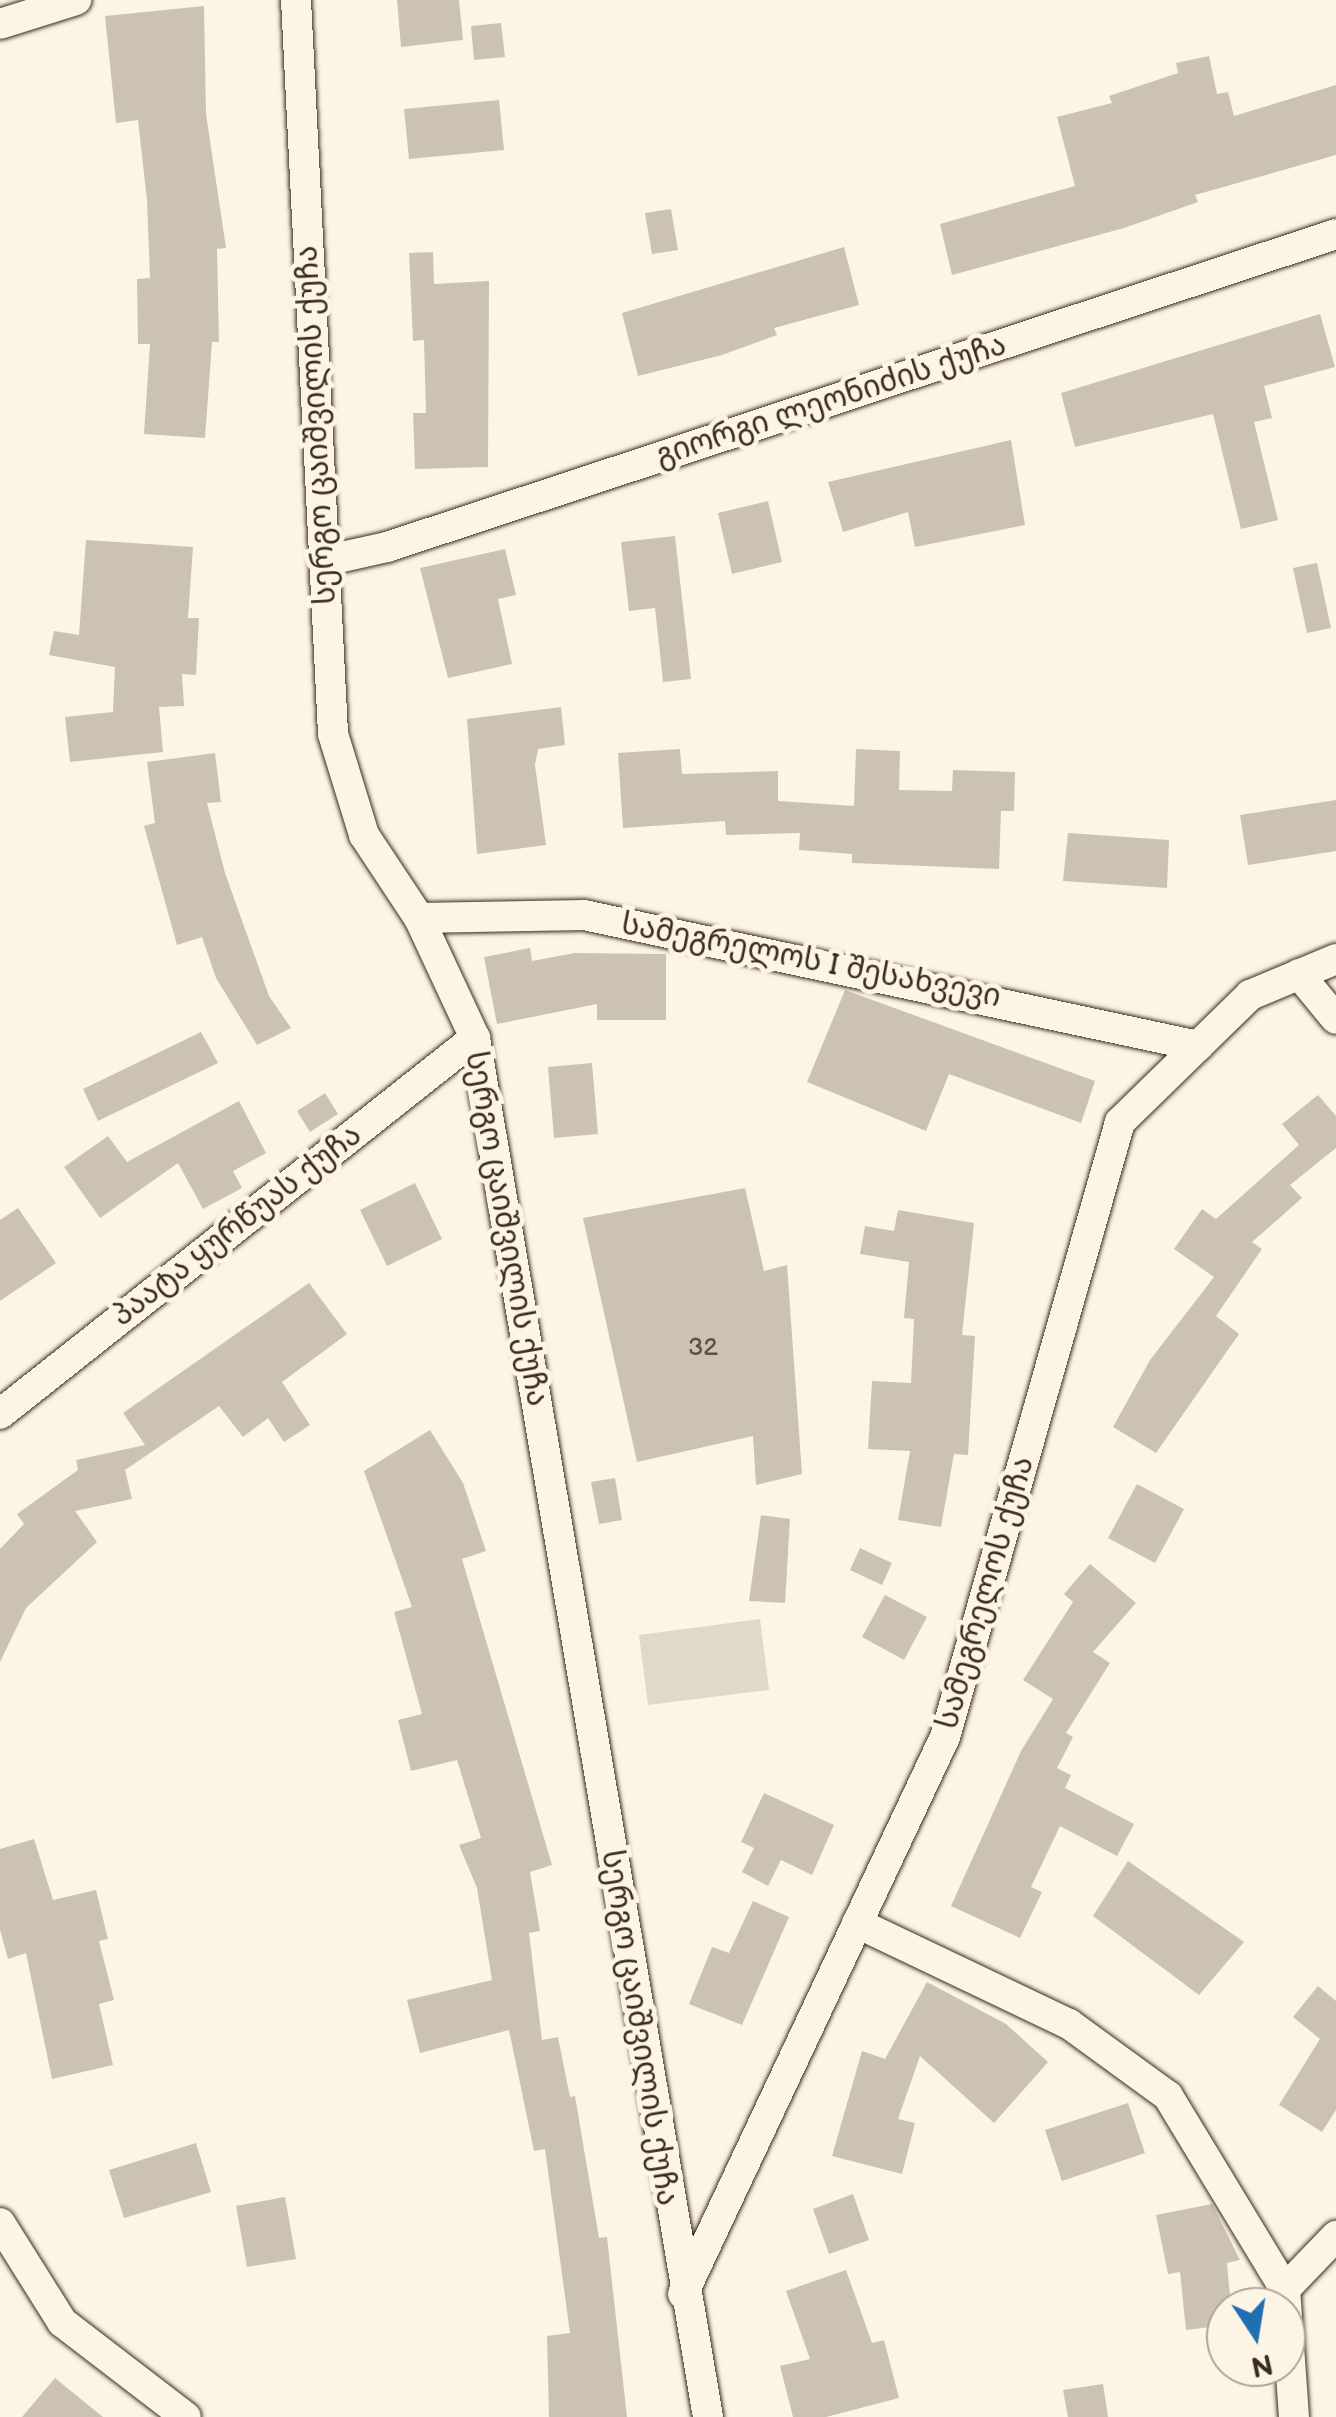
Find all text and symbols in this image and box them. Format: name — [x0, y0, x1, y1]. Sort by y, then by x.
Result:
street label: სერგო ცაიშვილის ქუჩა — [290, 245, 344, 605]
street label: გიორგი ლეონიძის ქუჩა — [651, 327, 1011, 475]
street label: სამეგრელოს I შესახვევი — [618, 907, 1004, 1015]
street label: სერგო ცაიშვილის ქუჩა — [457, 1049, 555, 1409]
street label: პაატა ყურწუას ქუჩა — [105, 1118, 369, 1334]
house number: 32 — [688, 1333, 718, 1363]
street label: სამეგრელოს ქუჩა — [930, 1453, 1042, 1733]
street label: სერგო ცაიშვილის ქუჩა — [593, 1848, 685, 2208]
north arrow — [1206, 2287, 1306, 2387]
text: N — [1248, 2347, 1276, 2383]

